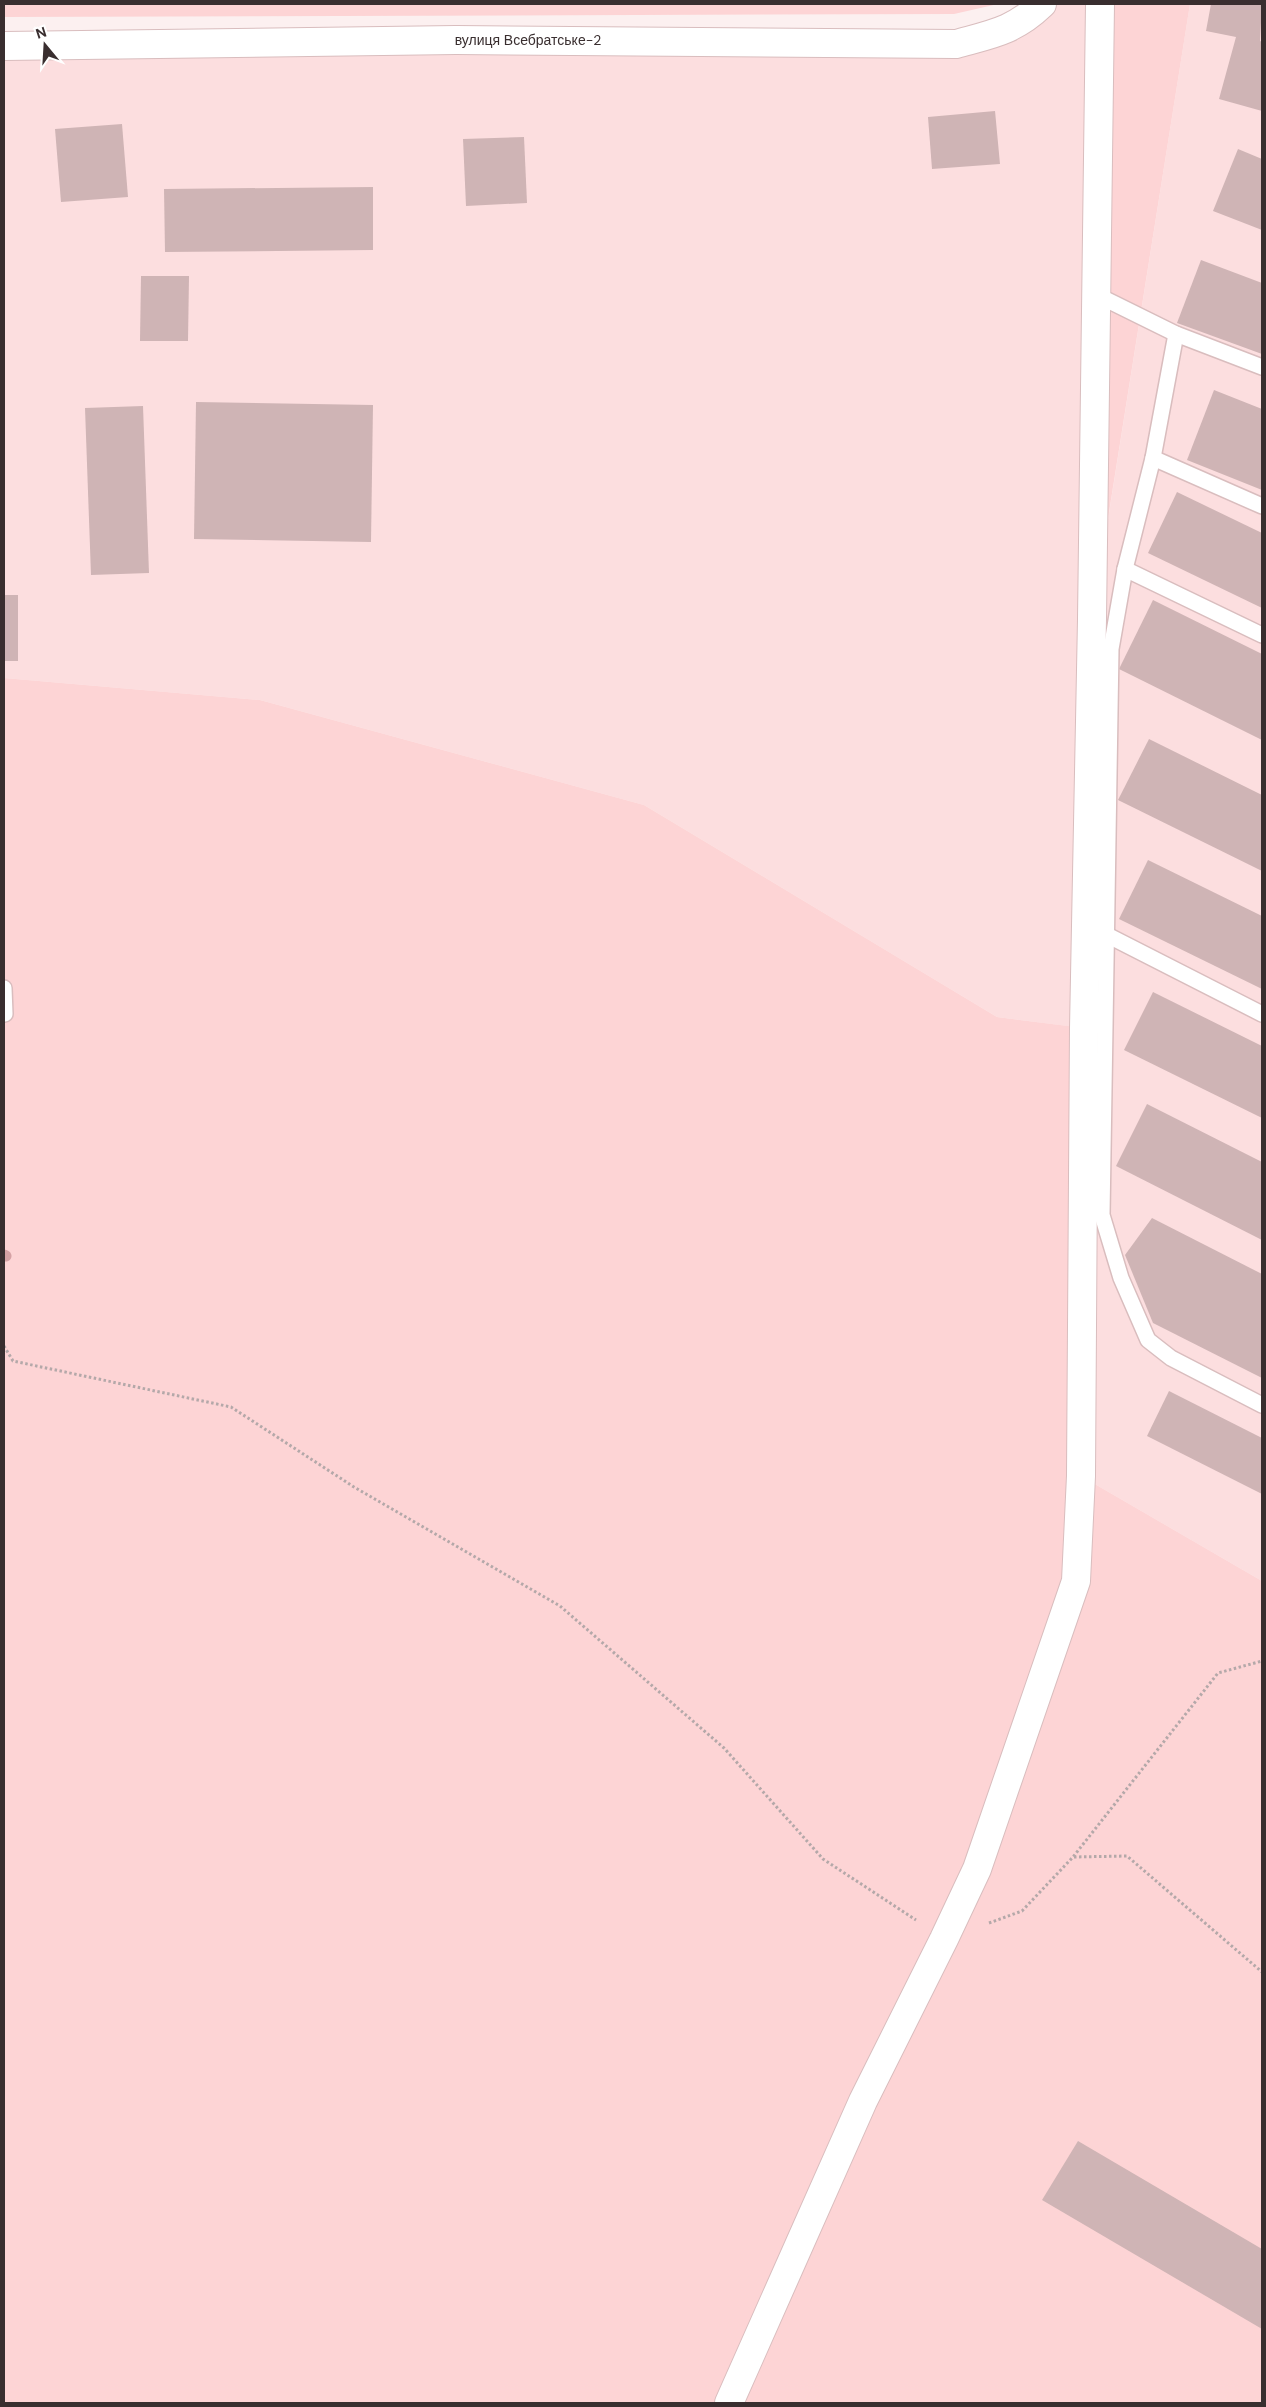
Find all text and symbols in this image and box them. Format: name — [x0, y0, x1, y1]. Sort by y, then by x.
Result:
north arrow — [20, 20, 70, 70]
text: N — [33, 22, 49, 43]
street label: вулиця Всебратське-2 — [455, 31, 601, 49]

